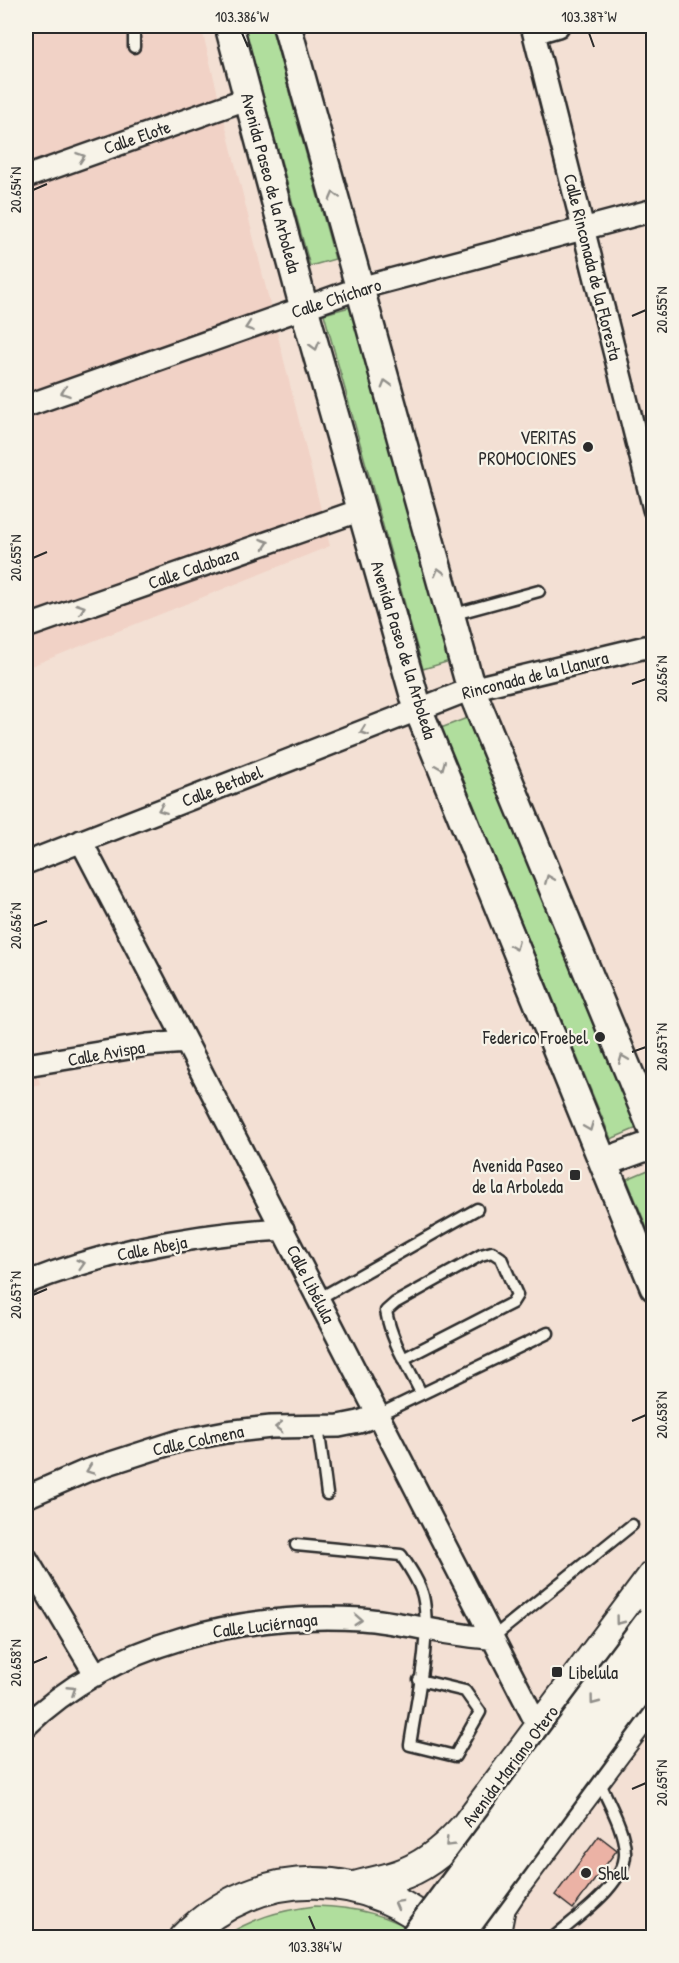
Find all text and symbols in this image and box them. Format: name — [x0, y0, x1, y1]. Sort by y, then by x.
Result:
text: 103.386°W — [215, 6, 270, 27]
text: 103.387°W — [561, 6, 617, 27]
street label: Avenida Paseo de la Arboleda — [235, 90, 307, 276]
street label: Calle Elote — [100, 114, 174, 160]
one-way arrow — [75, 152, 86, 165]
text: 20.654°N — [5, 167, 26, 213]
street label: Calle Rinconada de la Floresta — [558, 171, 628, 363]
one-way arrow — [329, 191, 341, 202]
street label: Calle Chícharo — [288, 272, 384, 324]
text: 20.655°N — [651, 286, 672, 334]
one-way arrow — [244, 320, 255, 333]
one-way arrow — [308, 340, 320, 350]
one-way arrow — [381, 379, 394, 389]
one-way arrow — [60, 384, 71, 397]
place label: VERITAS PROMOCIONES — [479, 425, 576, 471]
marker: VERITAS PROMOCIONES — [581, 440, 595, 454]
text: 20.655°N — [5, 534, 26, 582]
one-way arrow — [259, 538, 270, 551]
street label: Calle Calabaza — [144, 541, 242, 595]
street label: Avenida Paseo de la Arboleda — [365, 558, 443, 742]
one-way arrow — [434, 567, 446, 578]
one-way arrow — [75, 602, 86, 615]
street label: Rinconada de la Llanura — [459, 645, 611, 705]
text: 20.656°N — [651, 656, 672, 702]
one-way arrow — [359, 723, 369, 736]
street label: Calle Betabel — [178, 759, 266, 813]
one-way arrow — [434, 759, 446, 770]
one-way arrow — [158, 802, 169, 814]
one-way arrow — [544, 874, 556, 885]
text: 20.656°N — [5, 903, 26, 949]
one-way arrow — [508, 940, 520, 951]
text: 20.657°N — [651, 1023, 672, 1071]
place label: Federico Froebel — [482, 1025, 588, 1050]
marker: Federico Froebel — [593, 1030, 607, 1044]
street label: Calle Avispa — [66, 1034, 146, 1072]
one-way arrow — [618, 1054, 630, 1065]
one-way arrow — [582, 1120, 594, 1131]
place label: Avenida Paseo de la Arboleda — [472, 1153, 563, 1199]
marker: Avenida Paseo de la Arboleda — [568, 1168, 582, 1182]
street label: Calle Abeja — [115, 1229, 189, 1267]
street label: Calle Libélula — [281, 1240, 341, 1328]
one-way arrow — [75, 1259, 86, 1271]
text: 20.657°N — [5, 1271, 26, 1319]
text: 20.658°N — [651, 1391, 672, 1439]
street label: Calle Colmena — [150, 1418, 246, 1462]
one-way arrow — [275, 1421, 284, 1433]
one-way arrow — [85, 1462, 96, 1475]
street label: Calle Luciérnaga — [211, 1606, 319, 1644]
one-way arrow — [353, 1613, 362, 1626]
one-way arrow — [615, 1615, 626, 1626]
text: 20.658°N — [5, 1639, 26, 1687]
place label: Libelula — [569, 1660, 618, 1685]
marker: Libelula — [550, 1665, 564, 1679]
one-way arrow — [65, 1686, 76, 1697]
one-way arrow — [590, 1694, 601, 1705]
street label: Avenida Mariano Otero — [456, 1700, 564, 1832]
text: 20.659°N — [651, 1760, 672, 1806]
one-way arrow — [446, 1836, 456, 1847]
place label: Shell — [598, 1861, 629, 1886]
marker: Shell — [579, 1866, 593, 1880]
one-way arrow — [394, 1900, 405, 1911]
text: 103.384°W — [288, 1936, 343, 1957]

